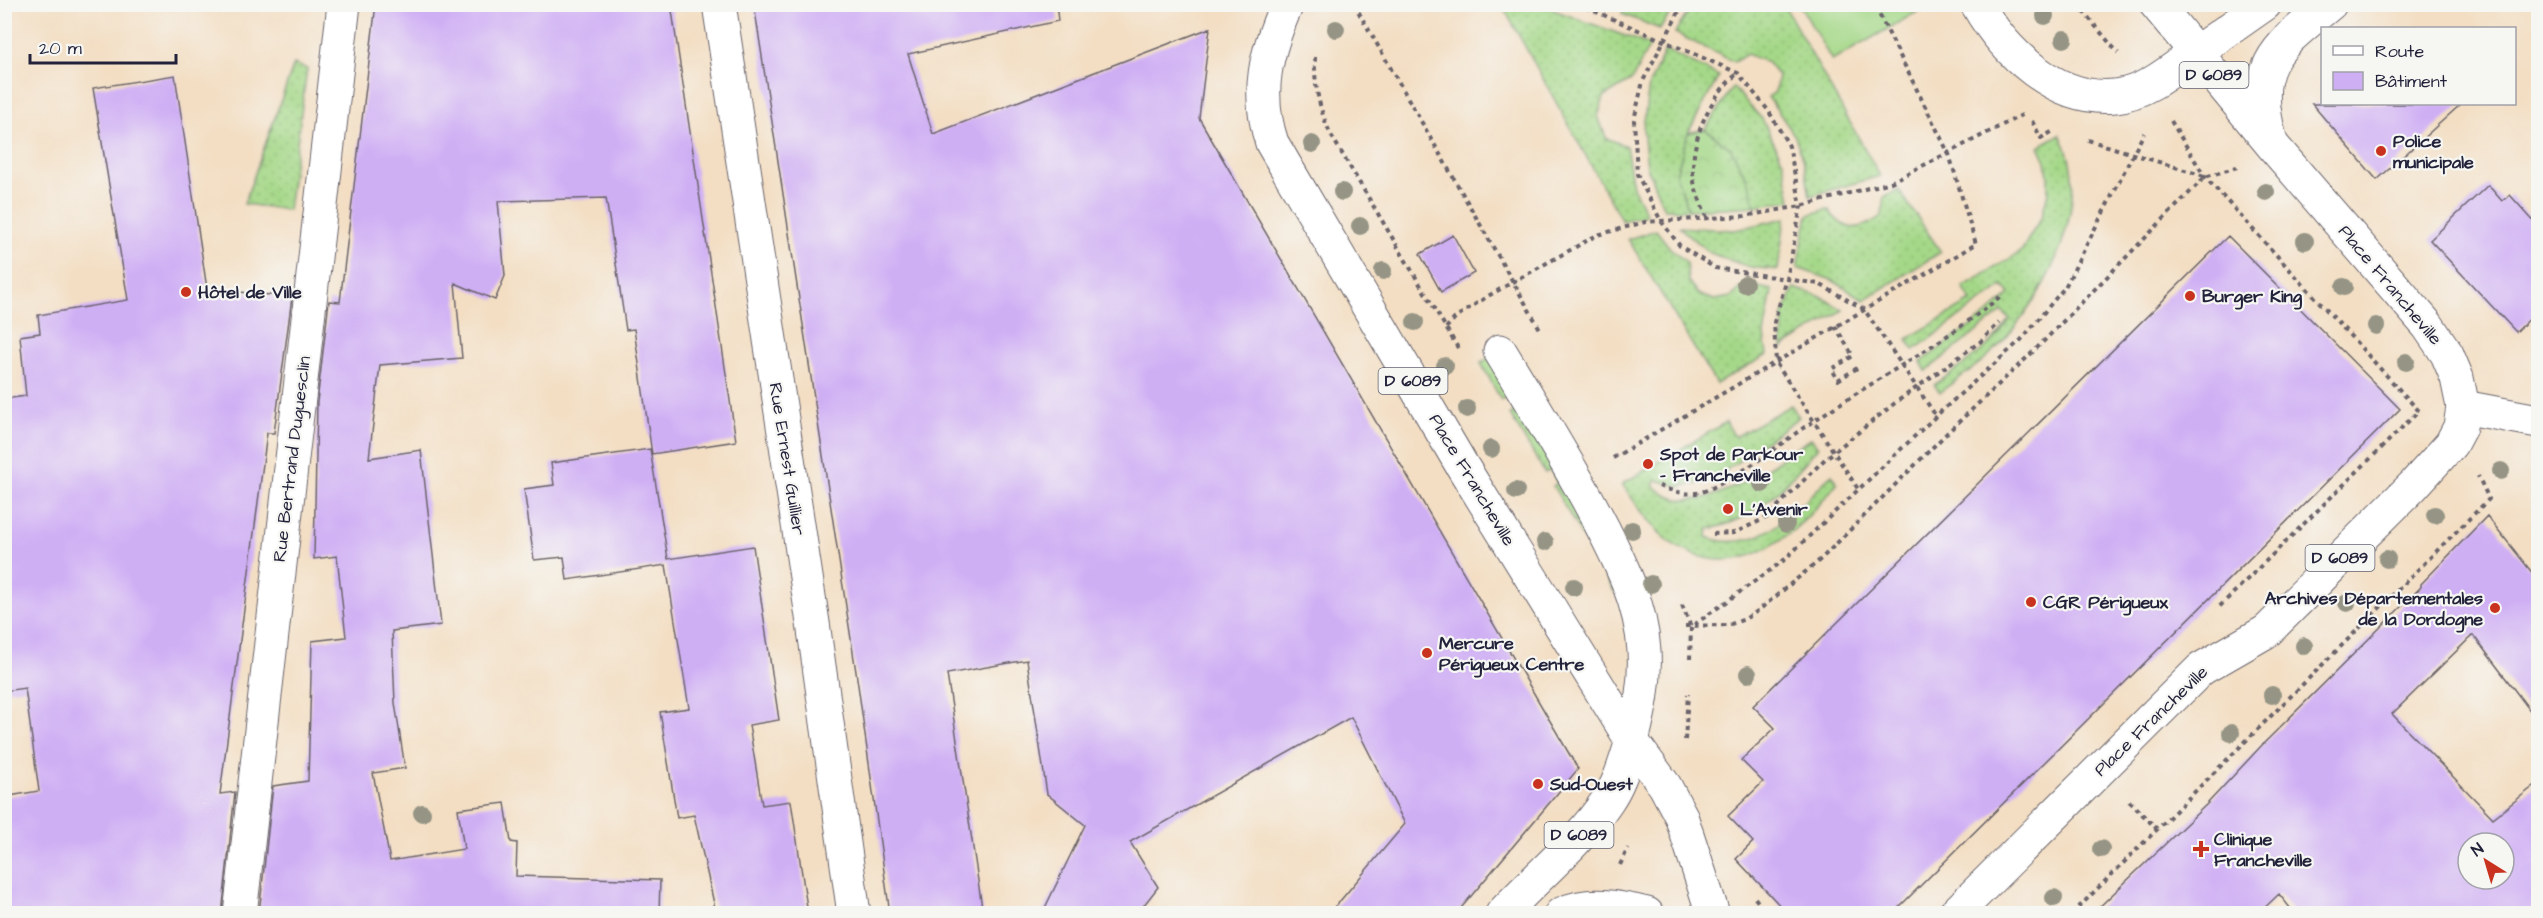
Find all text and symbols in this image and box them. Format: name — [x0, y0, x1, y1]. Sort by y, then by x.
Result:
scale bar — [30, 27, 176, 65]
legend — [2321, 27, 2516, 105]
text: 20 m — [39, 36, 82, 61]
text: Route — [2375, 39, 2424, 64]
road number: D 6089 — [2180, 62, 2248, 88]
text: Bâtiment — [2375, 69, 2448, 94]
place label: Police municipale — [2393, 129, 2474, 175]
marker: Police municipale — [2374, 144, 2388, 158]
street label: Place Francheville — [2332, 220, 2448, 351]
place label: Hôtel de Ville — [198, 280, 302, 305]
place label: Burger King — [2202, 284, 2303, 310]
marker: Hôtel de Ville — [179, 285, 193, 299]
marker: Burger King — [2183, 289, 2197, 303]
street label: Rue Bertrand Duguesclin — [267, 355, 318, 563]
road number: D 6089 — [1378, 368, 1448, 394]
street label: Rue Ernest Guillier — [763, 381, 811, 537]
street label: Place Francheville — [1423, 409, 1521, 551]
place label: Spot de Parkour - Francheville — [1659, 442, 1803, 488]
marker: Spot de Parkour - Francheville — [1641, 457, 1655, 471]
place label: L'Avenir — [1740, 497, 1808, 522]
marker: L'Avenir — [1721, 502, 1735, 516]
road number: D 6089 — [2306, 545, 2374, 571]
place label: Archives Départementales de la Dordogne — [2265, 586, 2483, 633]
place label: CGR Périgueux — [2043, 590, 2168, 616]
marker: CGR Périgueux — [2024, 595, 2038, 609]
marker: Archives Départementales de la Dordogne — [2488, 601, 2502, 615]
place label: Mercure Périgueux Centre — [1439, 631, 1585, 678]
marker: Mercure Périgueux Centre — [1420, 646, 1434, 660]
street label: Place Francheville — [2088, 660, 2214, 782]
place label: Sud-Ouest — [1549, 772, 1633, 797]
marker: Sud-Ouest — [1531, 777, 1545, 791]
road number: D 6089 — [1544, 822, 1614, 848]
place label: Clinique Francheville — [2214, 827, 2312, 873]
north arrow — [2456, 831, 2516, 891]
text: N — [2467, 838, 2488, 862]
marker: Clinique Francheville — [2192, 840, 2210, 858]

